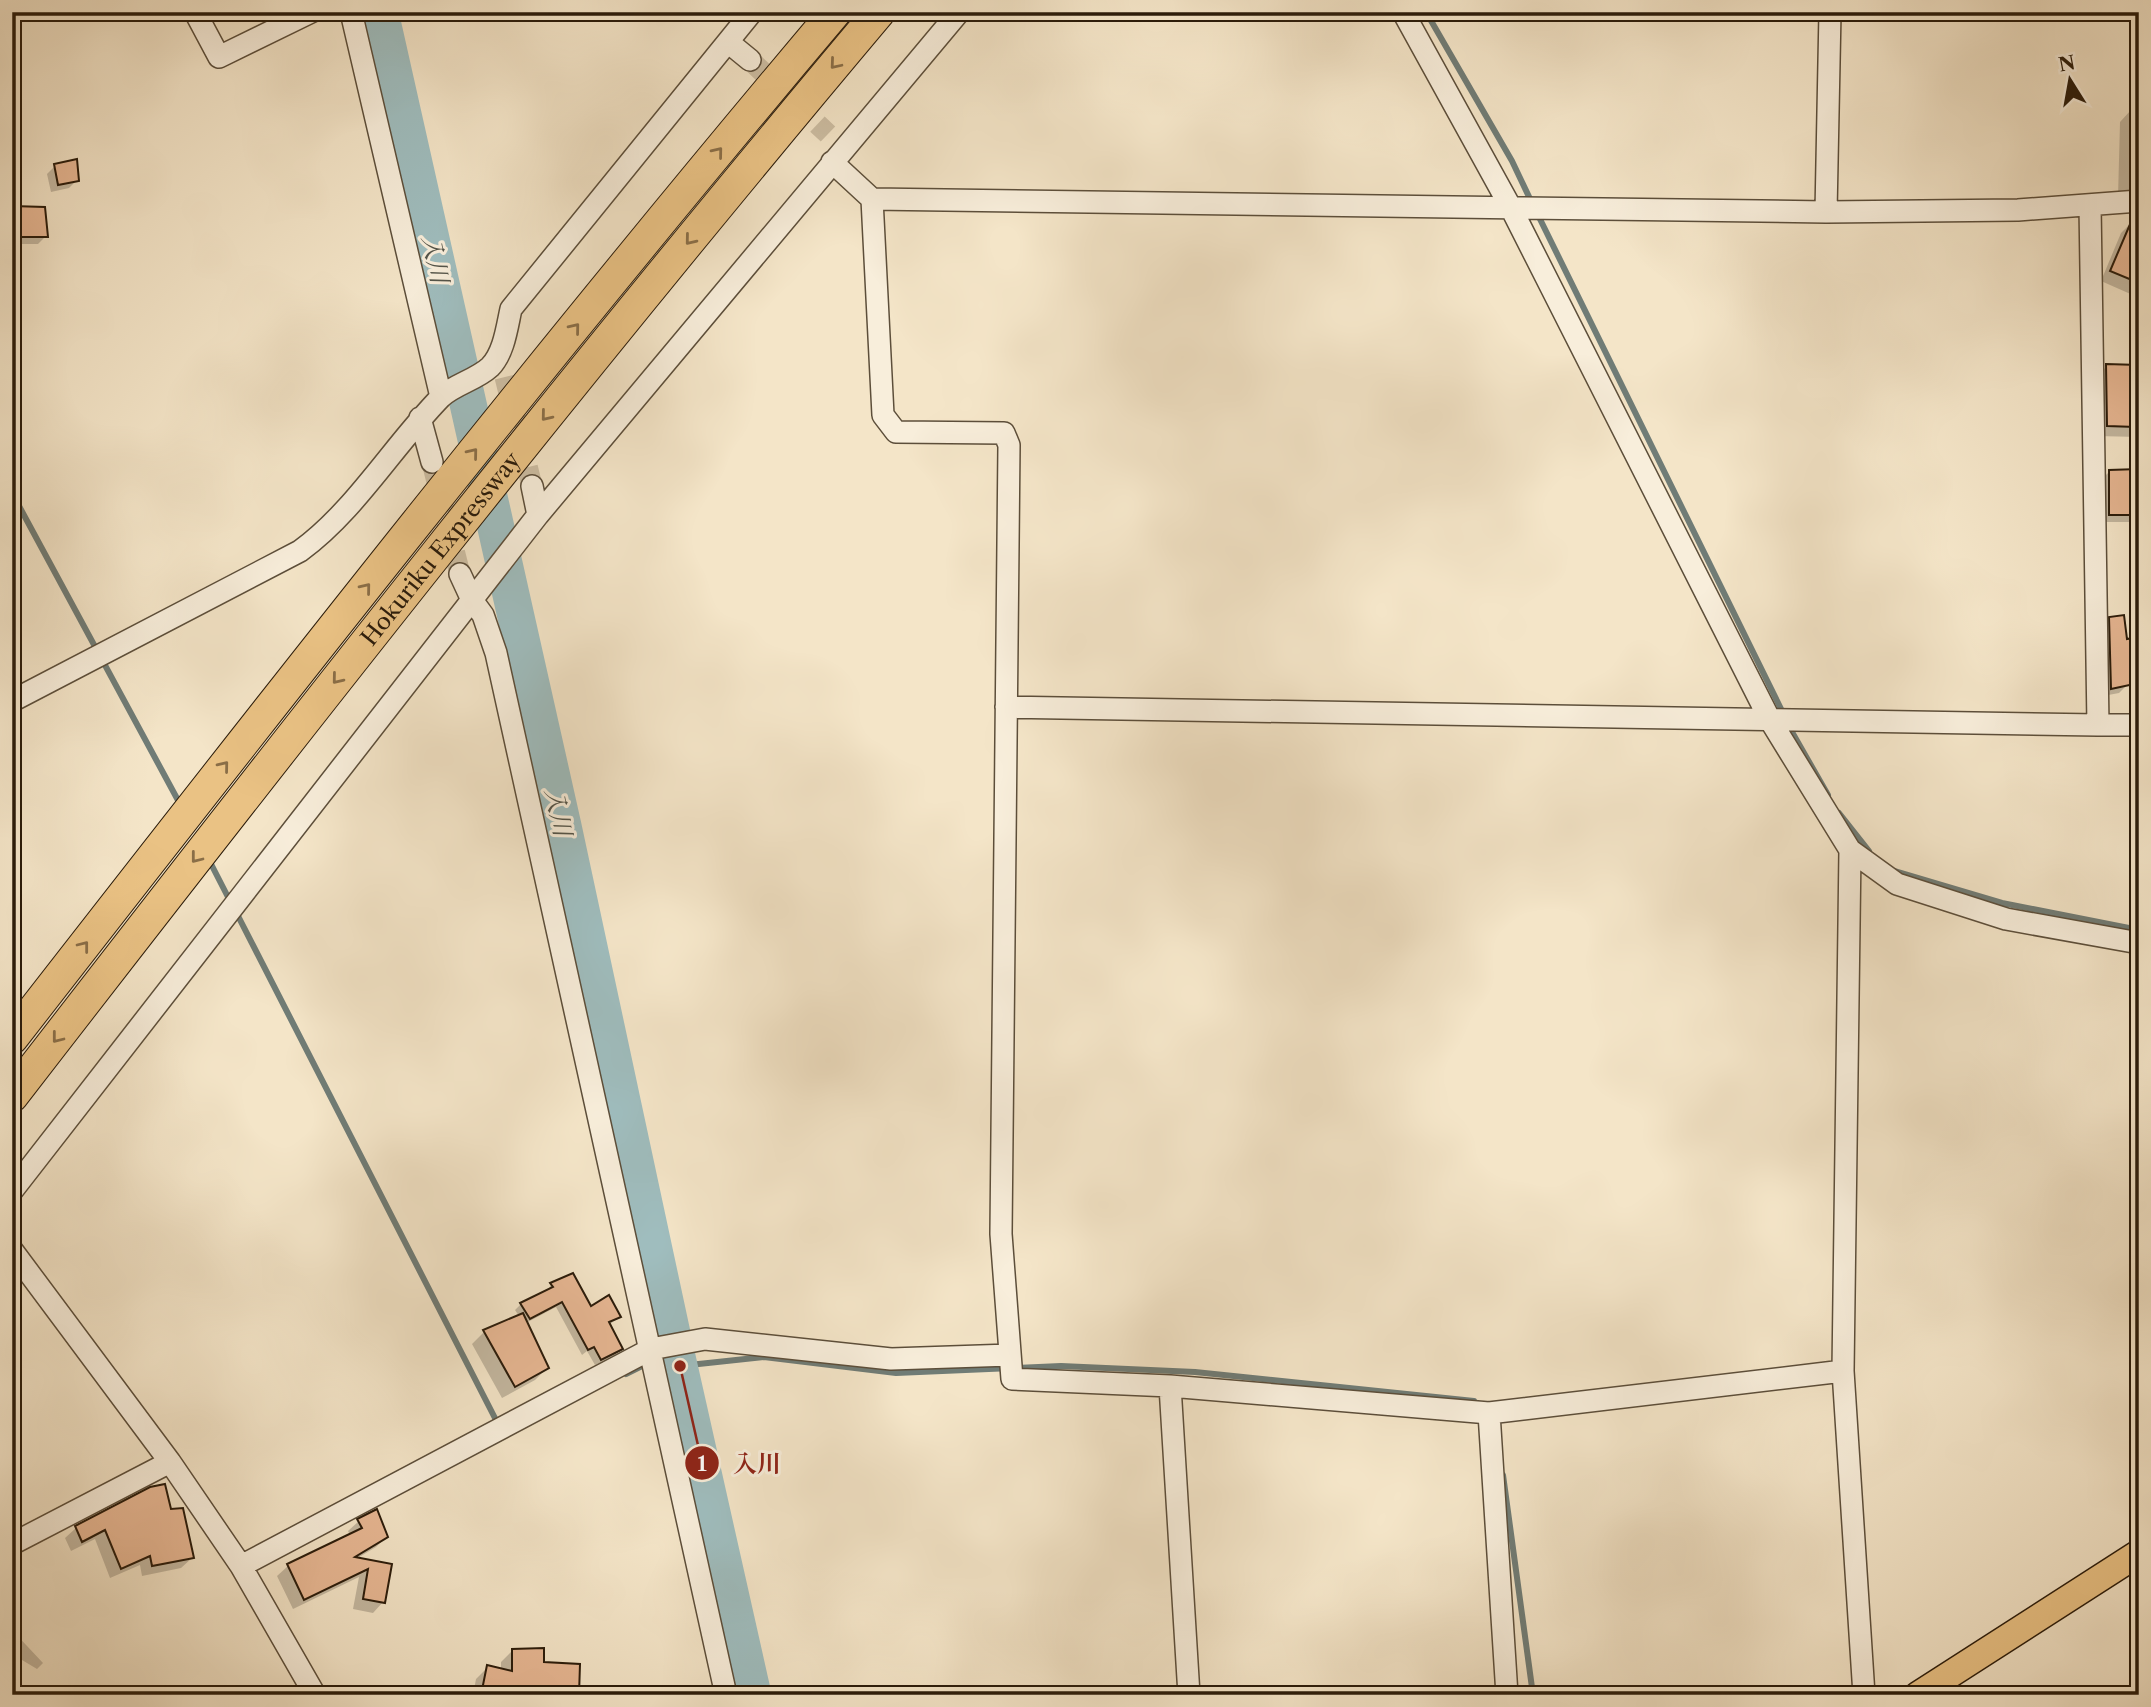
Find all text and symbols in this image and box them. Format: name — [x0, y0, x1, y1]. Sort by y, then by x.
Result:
north arrow — [2036, 46, 2106, 116]
text: N — [2057, 51, 2077, 77]
one-way arrow — [831, 56, 843, 69]
one-way arrow — [710, 147, 723, 159]
water label: 入川 — [416, 232, 455, 288]
one-way arrow — [686, 232, 699, 244]
one-way arrow — [566, 324, 579, 336]
one-way arrow — [542, 408, 555, 420]
street label: Hokuriku Expressway — [355, 446, 526, 651]
one-way arrow — [465, 449, 478, 461]
one-way arrow — [357, 584, 370, 596]
one-way arrow — [332, 672, 345, 684]
one-way arrow — [216, 762, 228, 775]
water label: 入川 — [539, 785, 578, 841]
one-way arrow — [191, 850, 204, 863]
one-way arrow — [76, 941, 89, 953]
one-way arrow — [52, 1031, 65, 1043]
callout: 入川 — [684, 1441, 795, 1486]
text: 入川 — [733, 1449, 781, 1478]
text: 1 — [697, 1451, 707, 1476]

